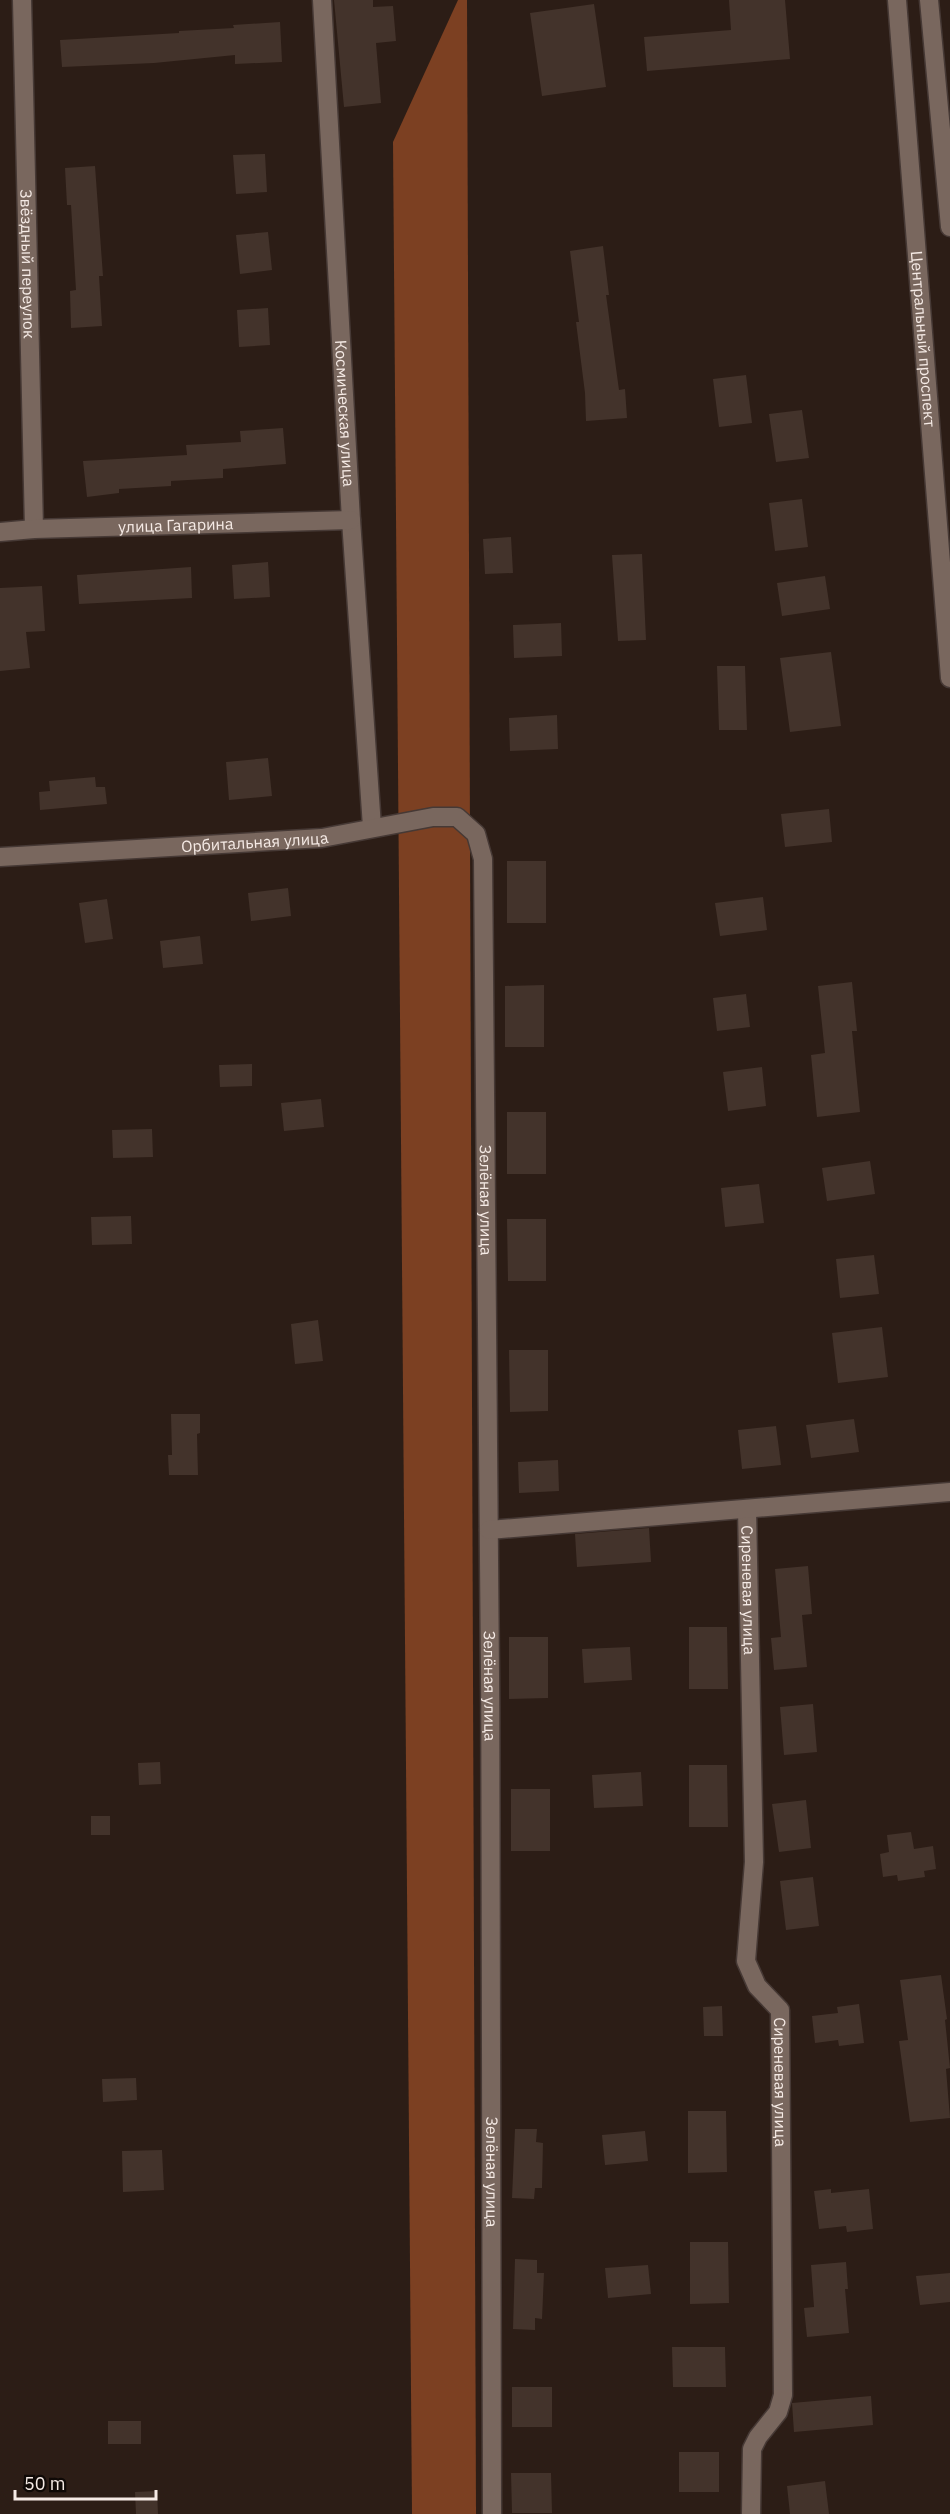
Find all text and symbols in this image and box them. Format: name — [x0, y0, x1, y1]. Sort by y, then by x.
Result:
street label: Звёздный переулок — [16, 189, 40, 339]
street label: Центральный проспект — [907, 250, 940, 428]
street label: Космическая улица — [331, 339, 359, 488]
street label: улица Гагарина — [118, 513, 234, 537]
street label: Орбитальная улица — [180, 827, 330, 856]
street label: Зелёная улица — [476, 1145, 497, 1256]
street label: Сиреневая улица — [737, 1525, 760, 1656]
street label: Зелёная улица — [480, 1631, 500, 1742]
street label: Сиреневая улица — [770, 2017, 791, 2147]
street label: Зелёная улица — [482, 2117, 502, 2228]
scale bar — [15, 2463, 156, 2501]
text: 50 m — [24, 2472, 66, 2495]

